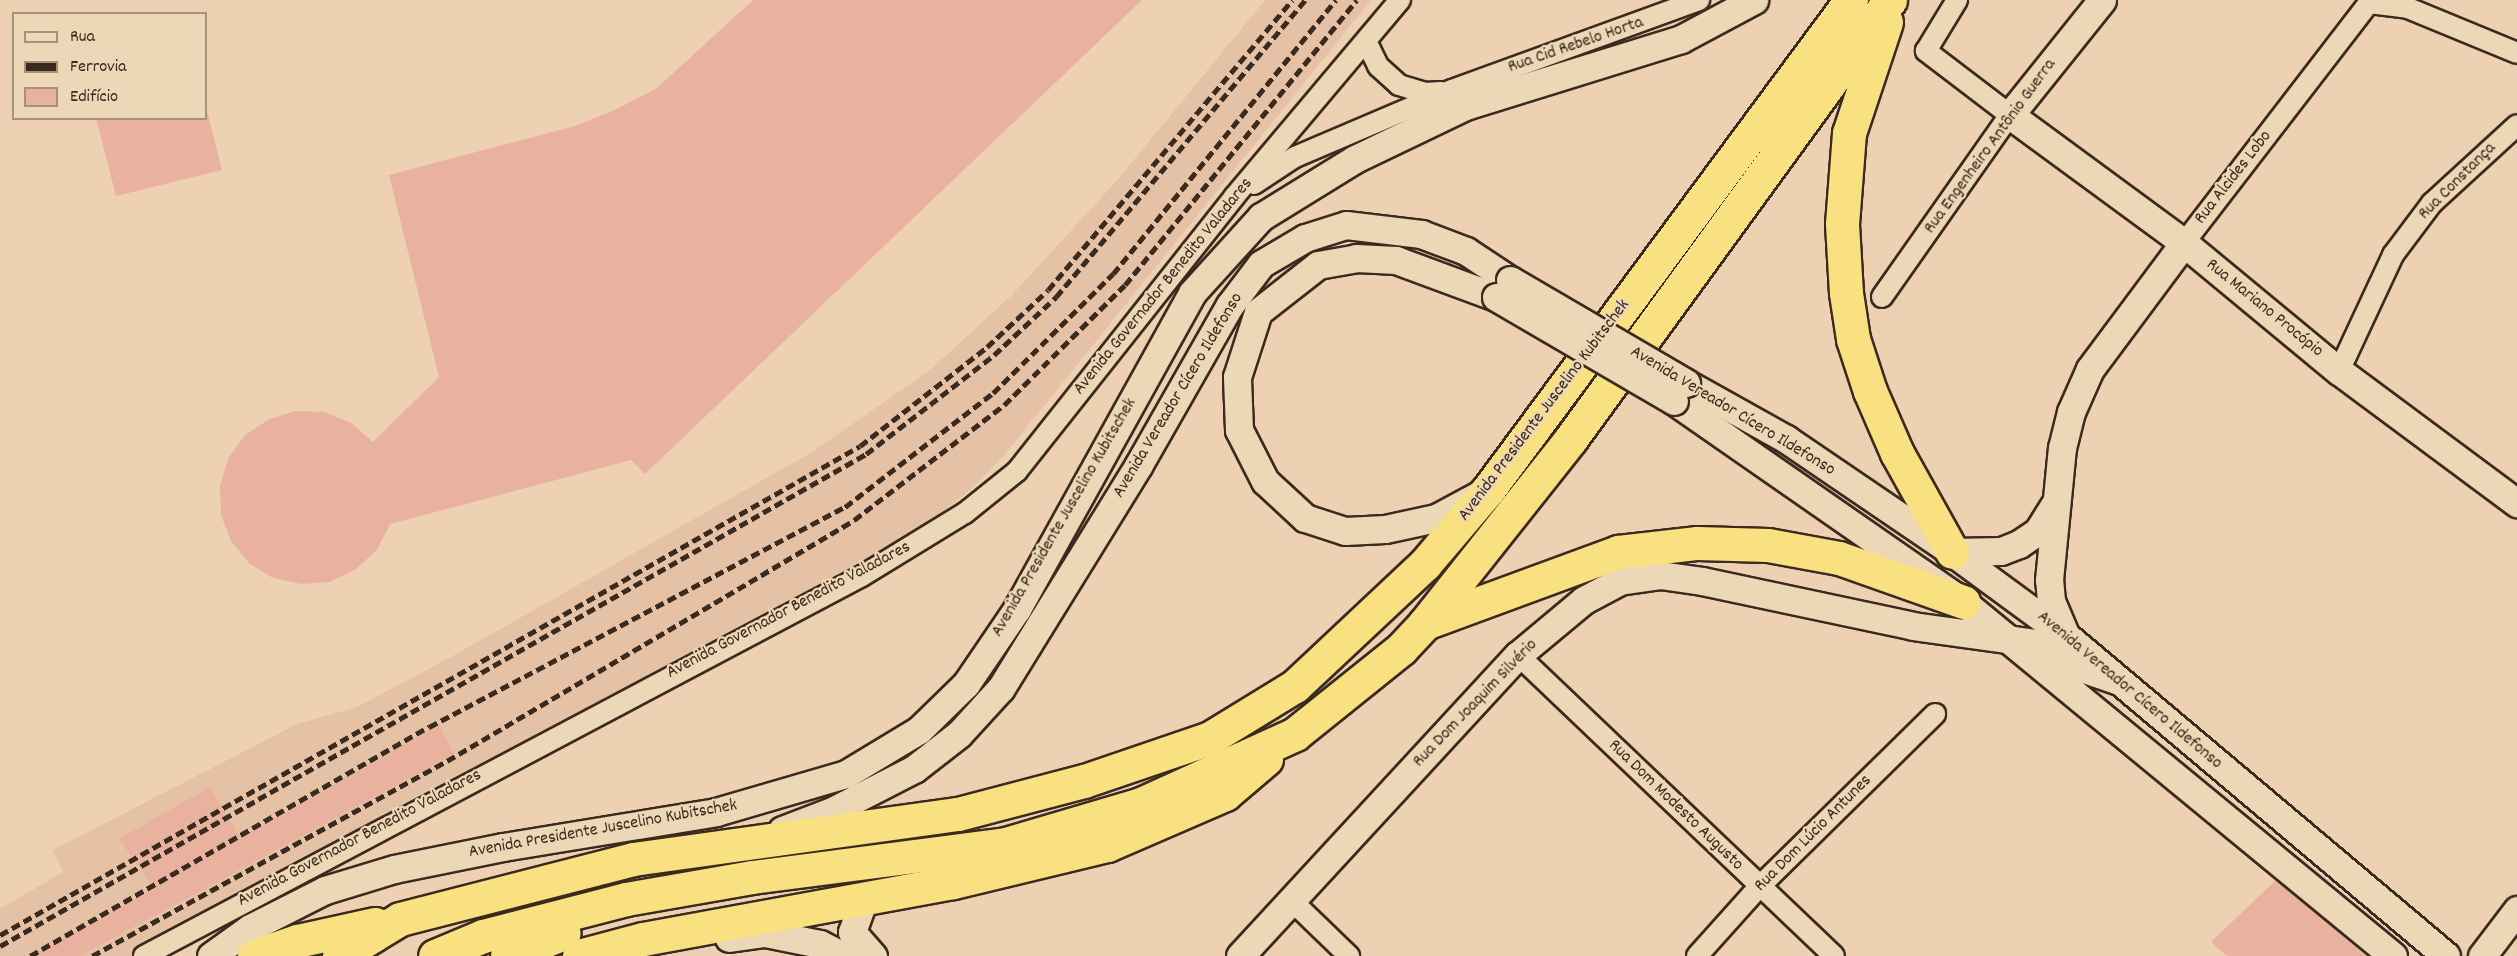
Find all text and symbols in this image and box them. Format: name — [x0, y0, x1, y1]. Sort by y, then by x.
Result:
legend — [12, 12, 207, 120]
street label: Rua Cid Rebelo Horta — [1506, 13, 1646, 79]
text: Rua — [70, 25, 95, 50]
text: Ferrovia — [70, 55, 127, 80]
street label: Rua Engenheiro Antônio Guerra — [1920, 55, 2062, 239]
text: Edifício — [70, 85, 118, 110]
street label: Rua Alcides Lobo — [2191, 127, 2277, 229]
street label: Rua Constança — [2415, 139, 2501, 225]
street label: Avenida Governador Benedito Valadares — [1070, 174, 1258, 400]
street label: Rua Mariano Procópio — [2201, 255, 2327, 363]
street label: Avenida Vereador Cícero Ildefonso — [1109, 290, 1249, 502]
street label: Avenida Presidente Juscelino Kubitschek — [1454, 296, 1636, 526]
street label: Avenida Vereador Cícero Ildefonso — [1626, 342, 1838, 482]
street label: Avenida Presidente Juscelino Kubitschek — [988, 395, 1142, 641]
street label: Avenida Governador Benedito Valadares — [663, 537, 915, 685]
street label: Avenida Vereador Cícero Ildefonso — [2032, 607, 2226, 775]
street label: Rua Dom Joaquim Silvério — [1409, 635, 1543, 773]
street label: Rua Dom Modesto Augusto — [1603, 736, 1747, 876]
street label: Avenida Governador Benedito Valadares — [234, 765, 486, 913]
street label: Rua Dom Lúcio Antunes — [1751, 771, 1877, 897]
street label: Avenida Presidente Juscelino Kubitschek — [467, 796, 739, 864]

